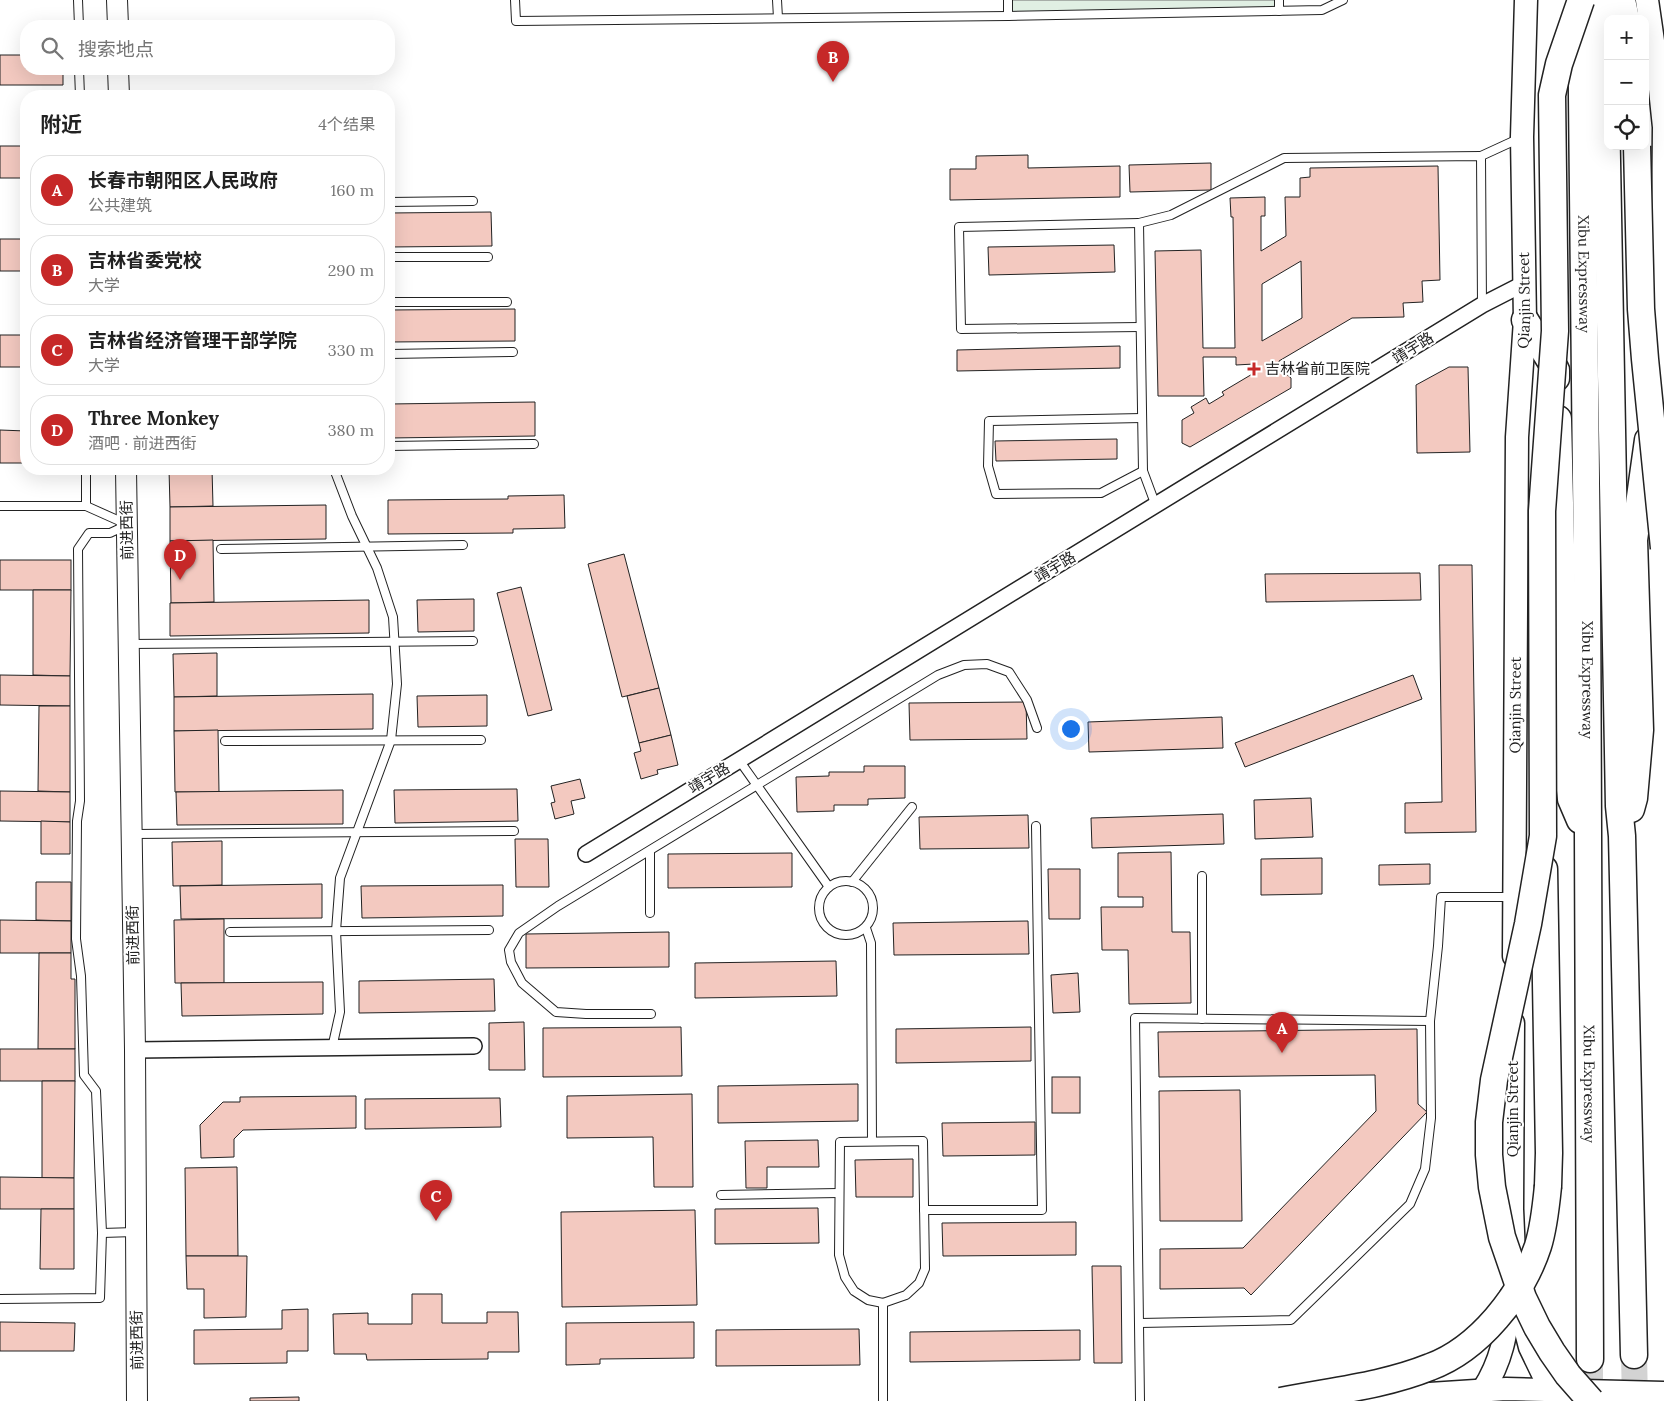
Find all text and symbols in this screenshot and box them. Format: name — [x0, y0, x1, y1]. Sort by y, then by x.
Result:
map controls — [1604, 15, 1649, 150]
button: + — [1604, 15, 1649, 60]
search box — [20, 20, 395, 75]
icon: search — [38, 34, 66, 62]
text: 搜索地点 — [78, 37, 154, 61]
pin: B — [817, 41, 849, 82]
button: − — [1604, 60, 1649, 105]
button: locate — [1604, 105, 1649, 150]
text: 附近 — [40, 111, 82, 138]
text: 4个结果 — [318, 114, 375, 134]
text: 长春市朝阳区人民政府 — [88, 168, 278, 192]
text: A — [52, 180, 62, 200]
text: 160 m — [330, 180, 374, 200]
text: 公共建筑 — [88, 195, 152, 215]
street label: Xibu Expressway — [1574, 215, 1594, 333]
text: 吉林省委党校 — [88, 248, 202, 272]
street label: Qianjin Street — [1513, 252, 1534, 349]
text: B — [52, 260, 62, 280]
text: 290 m — [328, 260, 374, 280]
text: 大学 — [88, 275, 120, 295]
text: 吉林省经济管理干部学院 — [88, 328, 297, 352]
street label: 靖宇路 — [1389, 328, 1437, 368]
text: C — [51, 340, 63, 360]
text: 330 m — [328, 340, 374, 360]
text: 大学 — [88, 355, 120, 375]
place label: 吉林省前卫医院 — [1265, 359, 1370, 378]
marker: 吉林省前卫医院 — [1247, 362, 1261, 376]
text: Three Monkey — [88, 406, 219, 430]
text: D — [51, 420, 63, 440]
text: 380 m — [328, 420, 374, 440]
text: 酒吧 · 前进西街 — [88, 433, 196, 453]
street label: 前进西街 — [116, 500, 137, 560]
pin: D — [164, 539, 196, 580]
street label: 靖宇路 — [1031, 547, 1079, 586]
street label: Xibu Expressway — [1578, 621, 1598, 739]
street label: Qianjin Street — [1505, 656, 1525, 753]
your location — [1058, 716, 1084, 742]
street label: 靖宇路 — [685, 758, 733, 797]
street label: 前进西街 — [122, 905, 143, 965]
pin: A — [1266, 1012, 1298, 1053]
street label: Xibu Expressway — [1580, 1025, 1599, 1143]
street label: Qianjin Street — [1503, 1060, 1522, 1157]
pin: C — [420, 1180, 452, 1221]
street label: 前进西街 — [126, 1310, 147, 1370]

